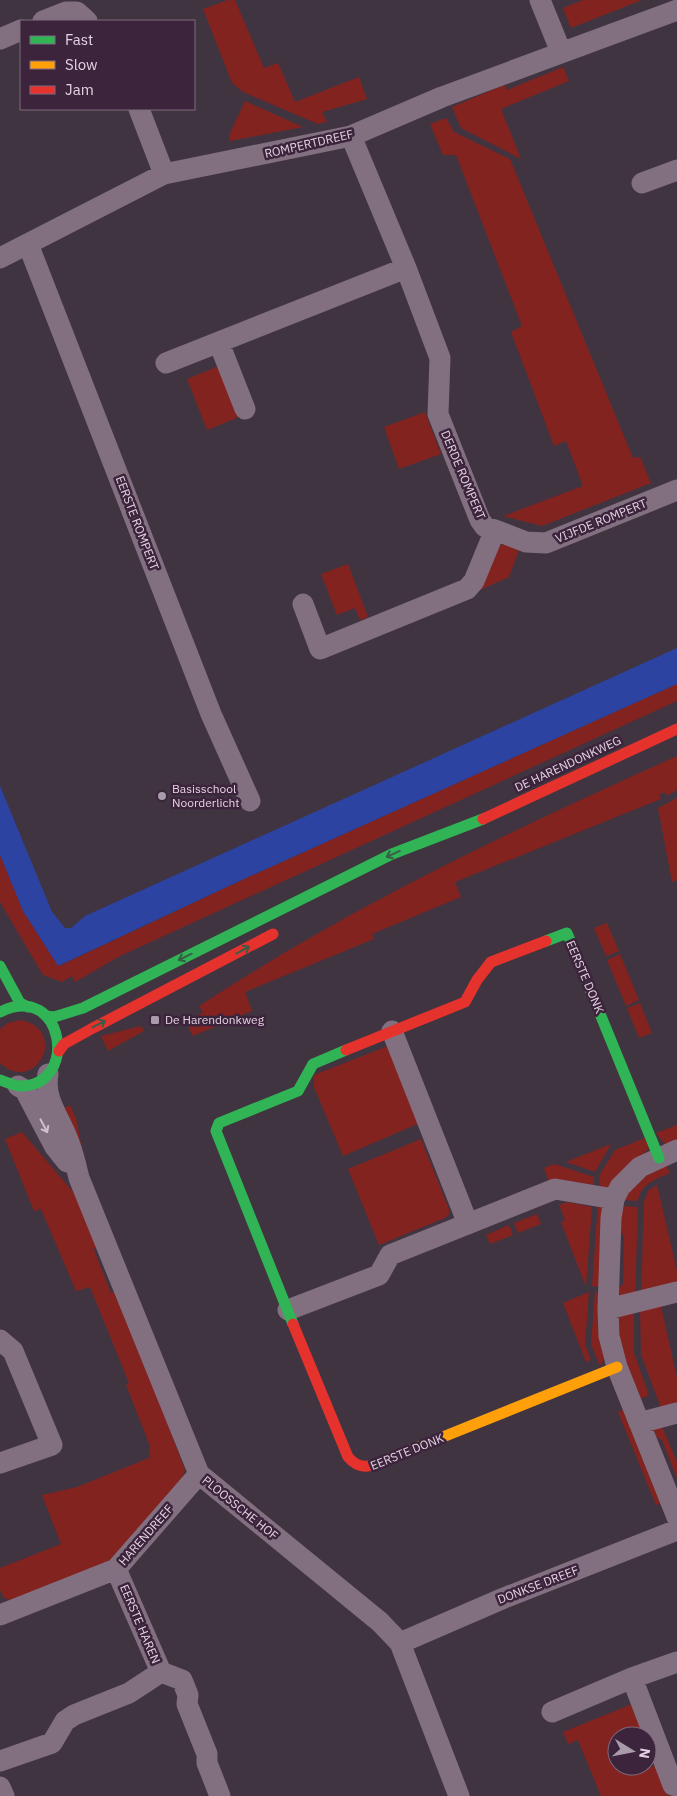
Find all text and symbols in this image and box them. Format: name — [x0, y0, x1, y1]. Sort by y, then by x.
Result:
legend — [20, 20, 195, 110]
text: Fast — [65, 30, 93, 49]
text: Slow — [65, 55, 98, 74]
text: Jam — [65, 80, 94, 99]
street label: ROMPERTDREEF — [263, 126, 355, 161]
street label: DERDE ROMPERT — [438, 428, 489, 522]
street label: EERSTE ROMPERT — [113, 474, 162, 572]
street label: VIJFDE ROMPERT — [553, 495, 649, 546]
street label: DE HARENDONKWEG — [512, 732, 623, 795]
place label: Basisschool Noorderlicht — [172, 781, 240, 810]
marker: Basisschool Noorderlicht — [156, 790, 168, 802]
one-way arrow — [386, 850, 401, 860]
street label: EERSTE DONK — [563, 938, 608, 1016]
one-way arrow — [236, 945, 251, 955]
one-way arrow — [177, 952, 192, 962]
place label: De Harendonkweg — [165, 1012, 265, 1027]
marker: De Harendonkweg — [149, 1014, 161, 1026]
one-way arrow — [91, 1019, 106, 1028]
one-way arrow — [40, 1118, 49, 1133]
street label: EERSTE DONK — [368, 1430, 446, 1473]
street label: PLOOSSCHE HOF — [199, 1472, 281, 1543]
street label: HARENDREEF — [115, 1501, 176, 1568]
street label: DONKSE DREEF — [495, 1562, 581, 1607]
street label: EERSTE HAREN — [117, 1582, 164, 1666]
north arrow — [607, 1726, 657, 1776]
text: N — [635, 1747, 655, 1760]

